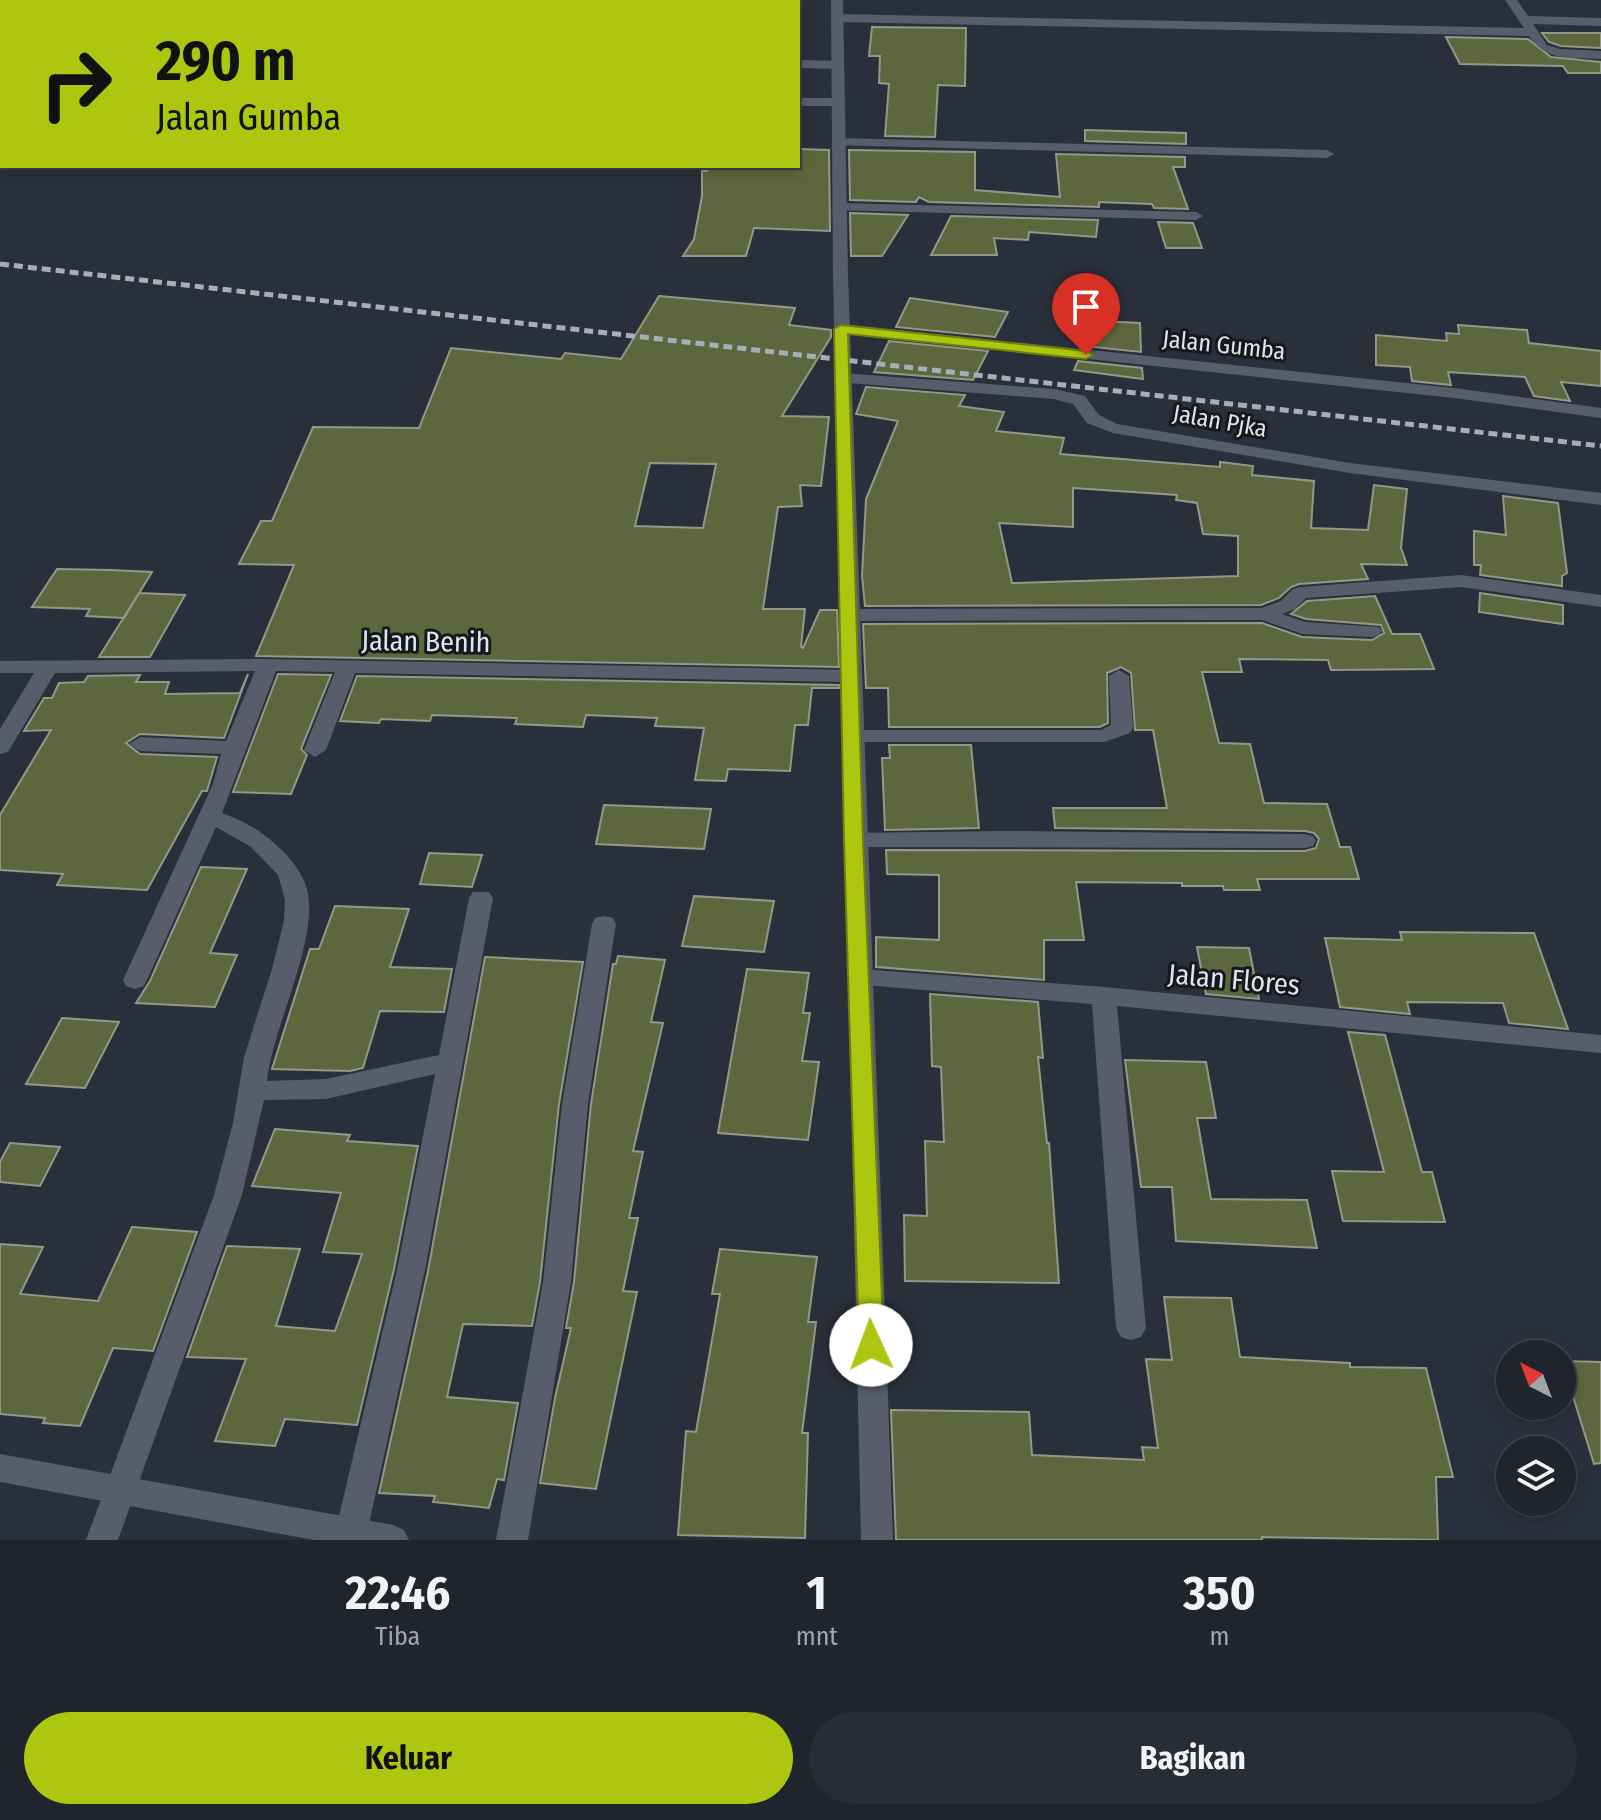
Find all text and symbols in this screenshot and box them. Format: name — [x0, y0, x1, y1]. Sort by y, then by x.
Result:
text: 290 m — [156, 28, 296, 95]
icon: right — [24, 32, 128, 136]
text: Jalan Gumba — [156, 96, 341, 140]
pin — [1052, 273, 1120, 355]
icon: arrive — [1064, 285, 1108, 329]
street label: Jalan Gumba — [1161, 325, 1287, 365]
street label: Jalan Pjka — [1171, 399, 1269, 443]
street label: Jalan Benih — [361, 624, 491, 659]
street label: Jalan Flores — [1167, 957, 1301, 1002]
position arrow — [829, 1303, 913, 1387]
north arrow — [1496, 1340, 1576, 1420]
map controls — [1496, 1340, 1576, 1516]
button: layers — [1496, 1436, 1576, 1516]
text: 22:46 — [345, 1564, 450, 1622]
text: 1 — [807, 1564, 827, 1622]
text: 350 — [1183, 1564, 1256, 1622]
text: Tiba — [375, 1621, 420, 1652]
text: mnt — [796, 1621, 838, 1652]
text: m — [1209, 1621, 1229, 1652]
button: Keluar — [24, 1712, 793, 1804]
button: Bagikan — [809, 1712, 1577, 1804]

